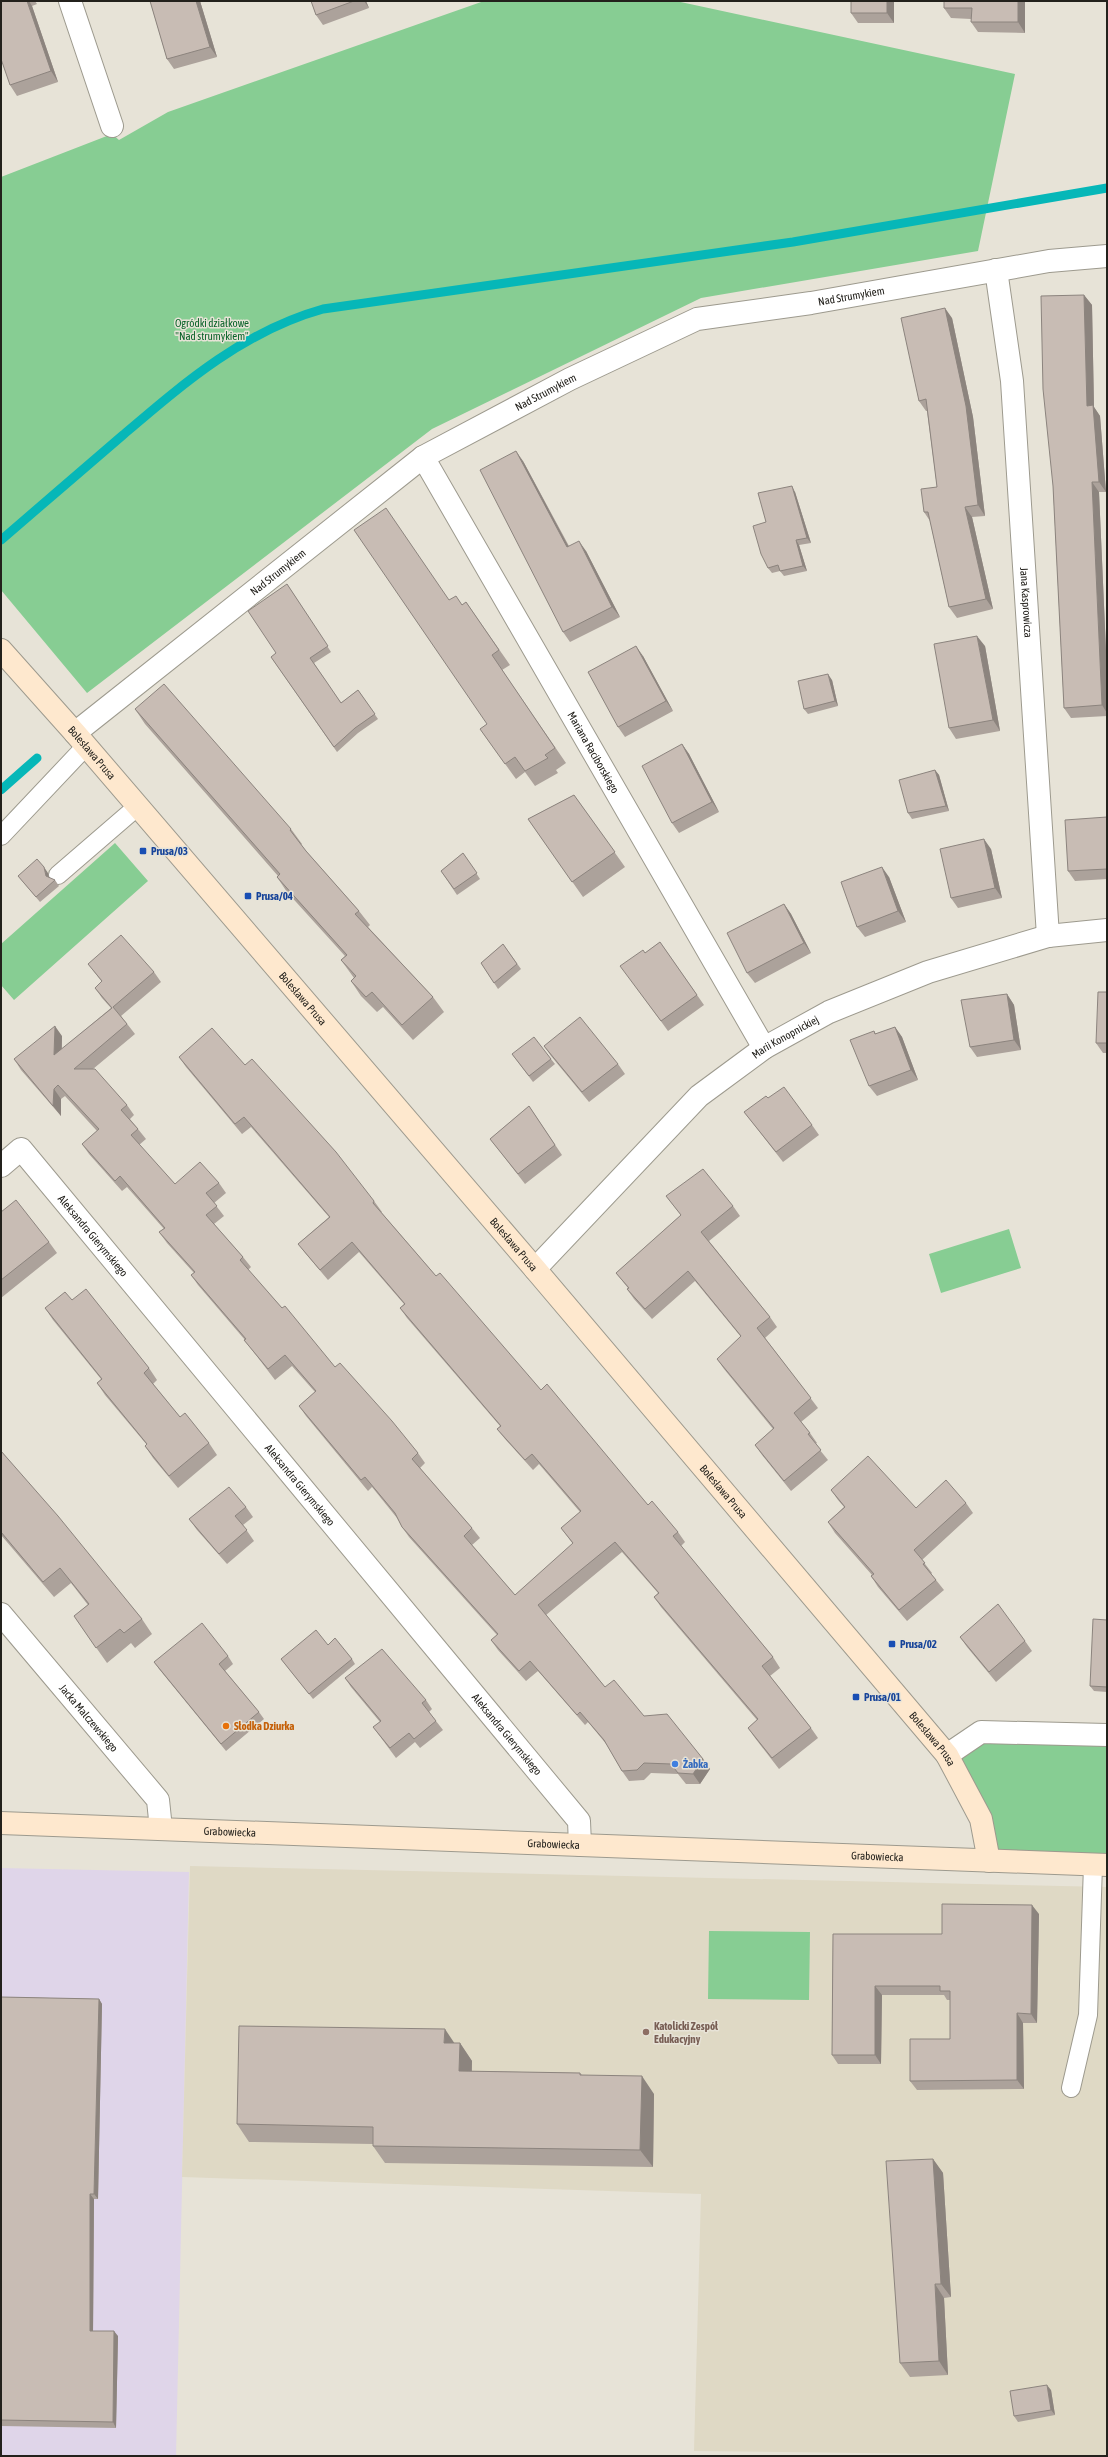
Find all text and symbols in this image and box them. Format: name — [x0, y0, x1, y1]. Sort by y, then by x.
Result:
street label: Nad Strumykiem — [817, 284, 885, 308]
park label: Ogródki działkowe "Nad strumykiem" — [175, 317, 249, 342]
street label: Nad Strumykiem — [513, 371, 578, 413]
street label: Nad Strumykiem — [248, 546, 308, 598]
street label: Jana Kasprowicza — [1018, 567, 1035, 638]
street label: Mariana Raciborskiego — [565, 710, 622, 795]
street label: Bolesława Prusa — [66, 724, 118, 782]
place label: Prusa/03 — [151, 845, 188, 857]
marker: Prusa/03 — [138, 846, 148, 856]
place label: Prusa/04 — [256, 890, 293, 902]
marker: Prusa/04 — [243, 891, 253, 901]
street label: Bolesława Prusa — [277, 969, 329, 1027]
street label: Marii Konopnickiej — [749, 1013, 821, 1061]
street label: Aleksandra Gierymskiego — [56, 1193, 130, 1279]
street label: Bolesława Prusa — [488, 1215, 540, 1273]
street label: Aleksandra Gierymskiego — [263, 1442, 337, 1528]
street label: Bolesława Prusa — [697, 1462, 749, 1520]
place label: Prusa/02 — [900, 1638, 937, 1650]
marker: Prusa/02 — [887, 1639, 897, 1649]
street label: Jacka Malczewskiego — [57, 1682, 121, 1754]
street label: Aleksandra Gierymskiego — [470, 1691, 544, 1777]
place label: Prusa/01 — [864, 1691, 901, 1703]
marker: Prusa/01 — [851, 1692, 861, 1702]
street label: Bolesława Prusa — [907, 1709, 958, 1768]
place label: Słodka Dziurka — [234, 1720, 294, 1732]
marker: Słodka Dziurka — [221, 1721, 231, 1731]
place label: Żabka — [683, 1758, 708, 1770]
marker: Żabka — [670, 1759, 680, 1769]
street label: Grabowiecka — [203, 1825, 256, 1839]
street label: Grabowiecka — [527, 1837, 580, 1851]
street label: Grabowiecka — [851, 1849, 904, 1863]
place label: Katolicki Zespół Edukacyjny — [654, 2020, 719, 2045]
marker: Katolicki Zespół Edukacyjny — [641, 2027, 651, 2037]

